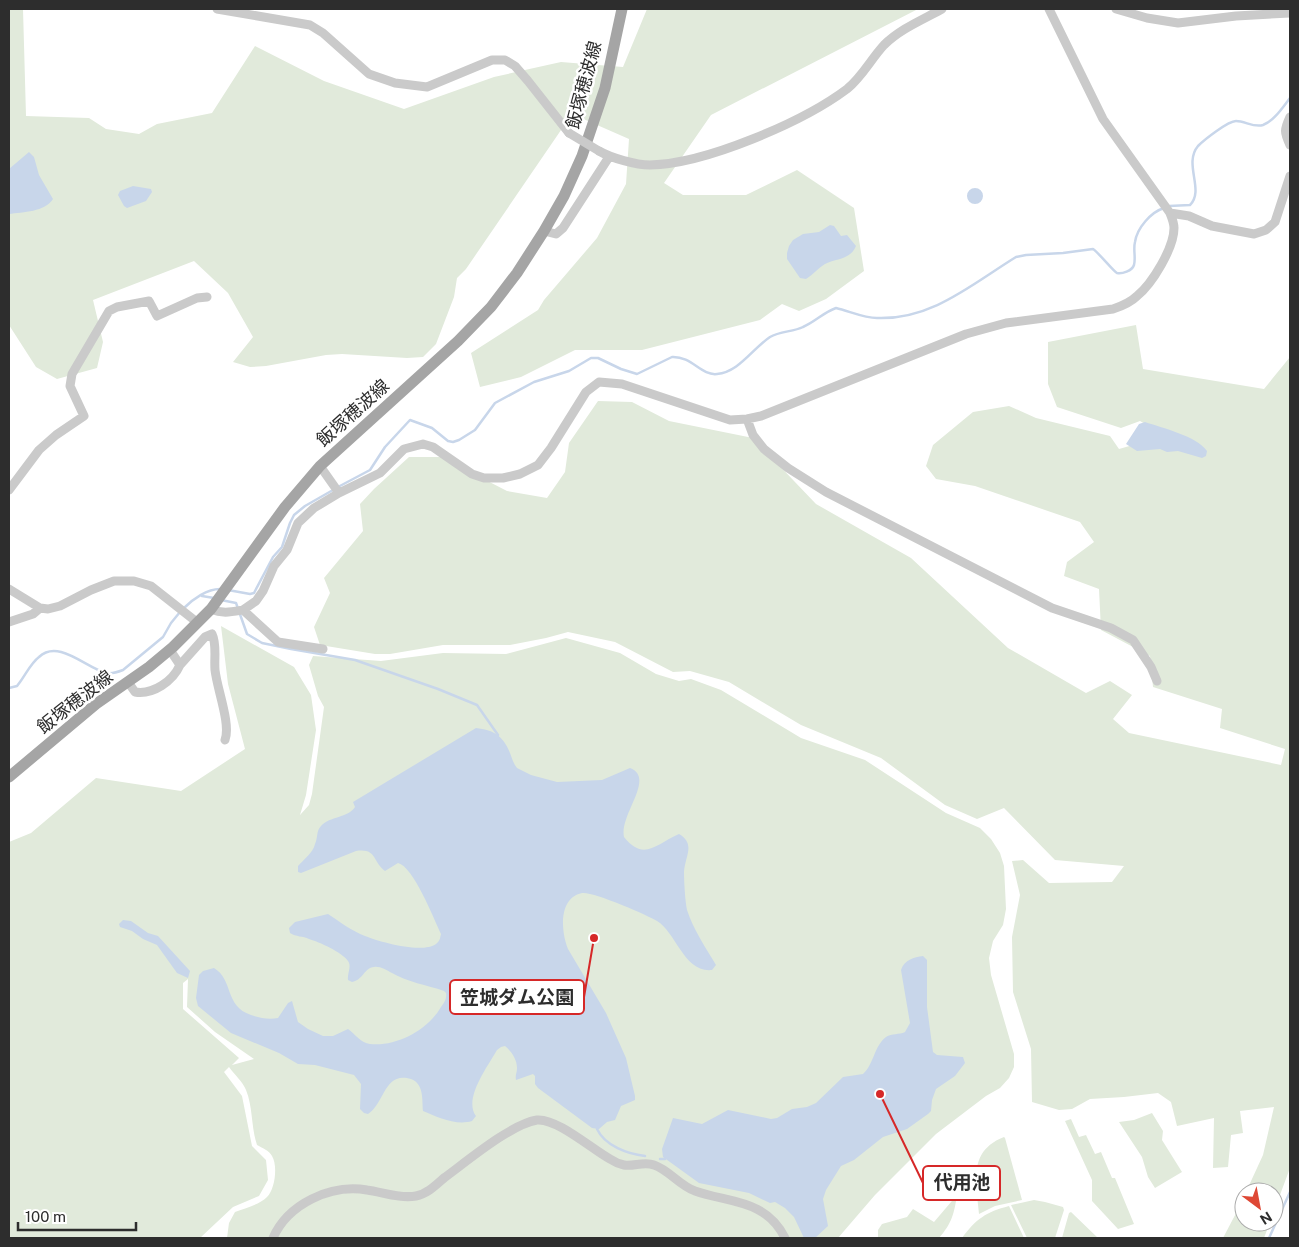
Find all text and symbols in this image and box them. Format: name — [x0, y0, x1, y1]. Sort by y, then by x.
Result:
street label: 飯塚穂波線 — [562, 39, 605, 131]
street label: 飯塚穂波線 — [312, 375, 393, 451]
street label: 飯塚穂波線 — [33, 666, 117, 738]
callout: 笠城ダム公園 — [450, 980, 584, 1014]
text: 笠城ダム公園 — [460, 986, 574, 1008]
callout: 代用池 — [923, 1166, 1000, 1200]
text: 代用池 — [933, 1171, 991, 1193]
north arrow — [1234, 1182, 1284, 1232]
scale bar — [18, 1200, 135, 1232]
text: 100 m — [25, 1208, 66, 1225]
text: N — [1257, 1208, 1275, 1228]

